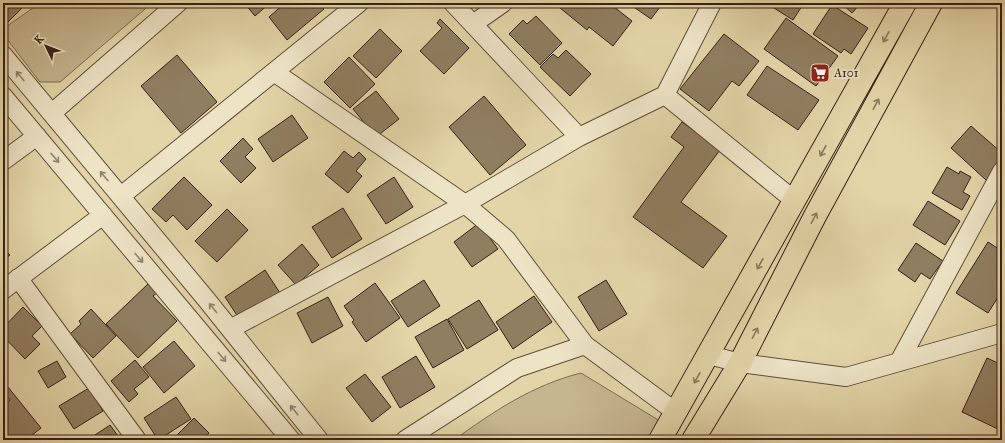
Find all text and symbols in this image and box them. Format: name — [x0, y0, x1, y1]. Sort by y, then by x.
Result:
north arrow — [26, 26, 66, 66]
text: K — [32, 31, 47, 47]
one-way arrow — [882, 31, 890, 43]
supermarket icon: A101 — [809, 62, 831, 84]
place label: A101 — [833, 66, 859, 80]
one-way arrow — [16, 70, 25, 81]
one-way arrow — [873, 98, 880, 110]
one-way arrow — [819, 144, 826, 156]
one-way arrow — [51, 153, 60, 163]
one-way arrow — [99, 170, 108, 181]
one-way arrow — [811, 212, 818, 224]
one-way arrow — [134, 252, 143, 263]
one-way arrow — [755, 258, 763, 270]
one-way arrow — [209, 303, 217, 314]
one-way arrow — [751, 328, 759, 340]
one-way arrow — [218, 352, 227, 363]
one-way arrow — [692, 372, 700, 384]
one-way arrow — [290, 404, 299, 415]

